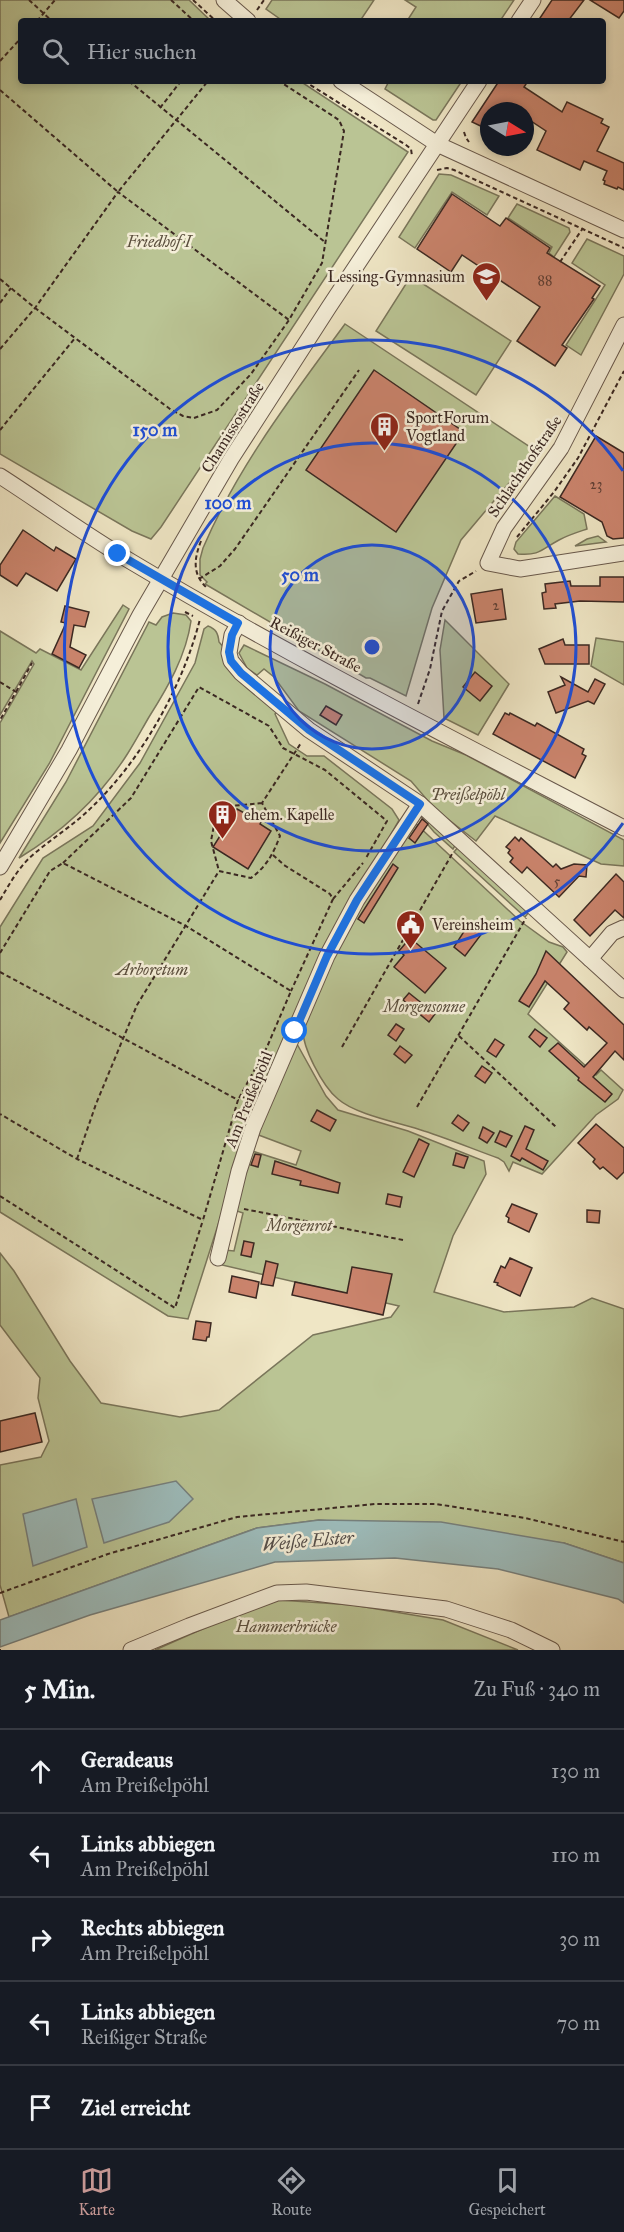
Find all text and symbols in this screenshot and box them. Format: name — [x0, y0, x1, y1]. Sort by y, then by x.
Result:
search box — [18, 18, 606, 84]
icon: search — [39, 35, 72, 68]
text: Hier suchen — [87, 38, 196, 65]
north arrow — [480, 102, 534, 156]
park label: Friedhof I — [126, 232, 194, 251]
school or university icon: Lessing-Gymnasium — [470, 260, 502, 302]
place label: Lessing-Gymnasium — [328, 267, 466, 287]
house number: 88 — [538, 272, 552, 289]
street label: Chamissostraße — [197, 378, 268, 476]
place label: SportForum Vogtland — [405, 408, 490, 446]
building icon: SportForum Vogtland — [369, 410, 401, 452]
street label: Schlachthofstraße — [483, 411, 566, 521]
text: 150 m — [133, 419, 178, 441]
house number: 23 — [590, 476, 602, 493]
text: 100 m — [205, 492, 252, 514]
route end — [104, 540, 130, 566]
text: 50 m — [281, 564, 320, 586]
house number: 2 — [493, 597, 500, 614]
street label: Reißiger Straße — [266, 612, 365, 678]
centre of rings — [362, 637, 382, 657]
park label: Preißelpöhl — [431, 785, 507, 805]
building icon: ehem. Kapelle — [207, 798, 239, 840]
place label: ehem. Kapelle — [244, 805, 335, 824]
house number: 5 — [554, 873, 561, 890]
public building icon: Vereinsheim — [395, 908, 427, 950]
place label: Vereinsheim — [431, 915, 514, 934]
park label: Arboretum — [114, 960, 188, 979]
park label: Morgensonne — [381, 997, 466, 1016]
route start — [281, 1017, 307, 1043]
street label: Am Preißelpöhl — [220, 1048, 277, 1151]
park label: Morgenrot — [264, 1216, 333, 1235]
water label: Weiße Elster — [261, 1526, 356, 1556]
park label: Hammerbrücke — [235, 1617, 337, 1636]
text: 5 Min. — [24, 1673, 95, 1705]
text: Zu Fuß · 340 m — [474, 1677, 600, 1701]
text: Geradeaus — [81, 1746, 173, 1773]
icon: ahead — [24, 1755, 57, 1788]
text: 130 m — [551, 1759, 600, 1783]
text: Am Preißelpöhl — [81, 1773, 209, 1797]
text: Links abbiegen — [81, 1830, 215, 1857]
icon: left — [24, 1839, 57, 1872]
text: 110 m — [552, 1843, 600, 1867]
text: Am Preißelpöhl — [81, 1857, 209, 1881]
text: Rechts abbiegen — [81, 1914, 224, 1941]
icon: right — [24, 1923, 57, 1956]
text: 30 m — [559, 1927, 600, 1951]
text: Am Preißelpöhl — [81, 1941, 209, 1965]
text: Links abbiegen — [81, 1998, 215, 2025]
icon: left — [24, 2007, 57, 2040]
text: 70 m — [557, 2011, 600, 2035]
text: Reißiger Straße — [81, 2025, 207, 2049]
icon: arrive — [24, 2091, 57, 2124]
text: Ziel erreicht — [81, 2094, 190, 2121]
tab: Karte — [78, 2164, 115, 2219]
tab: Route — [272, 2164, 312, 2219]
tab: Gespeichert — [468, 2164, 546, 2219]

